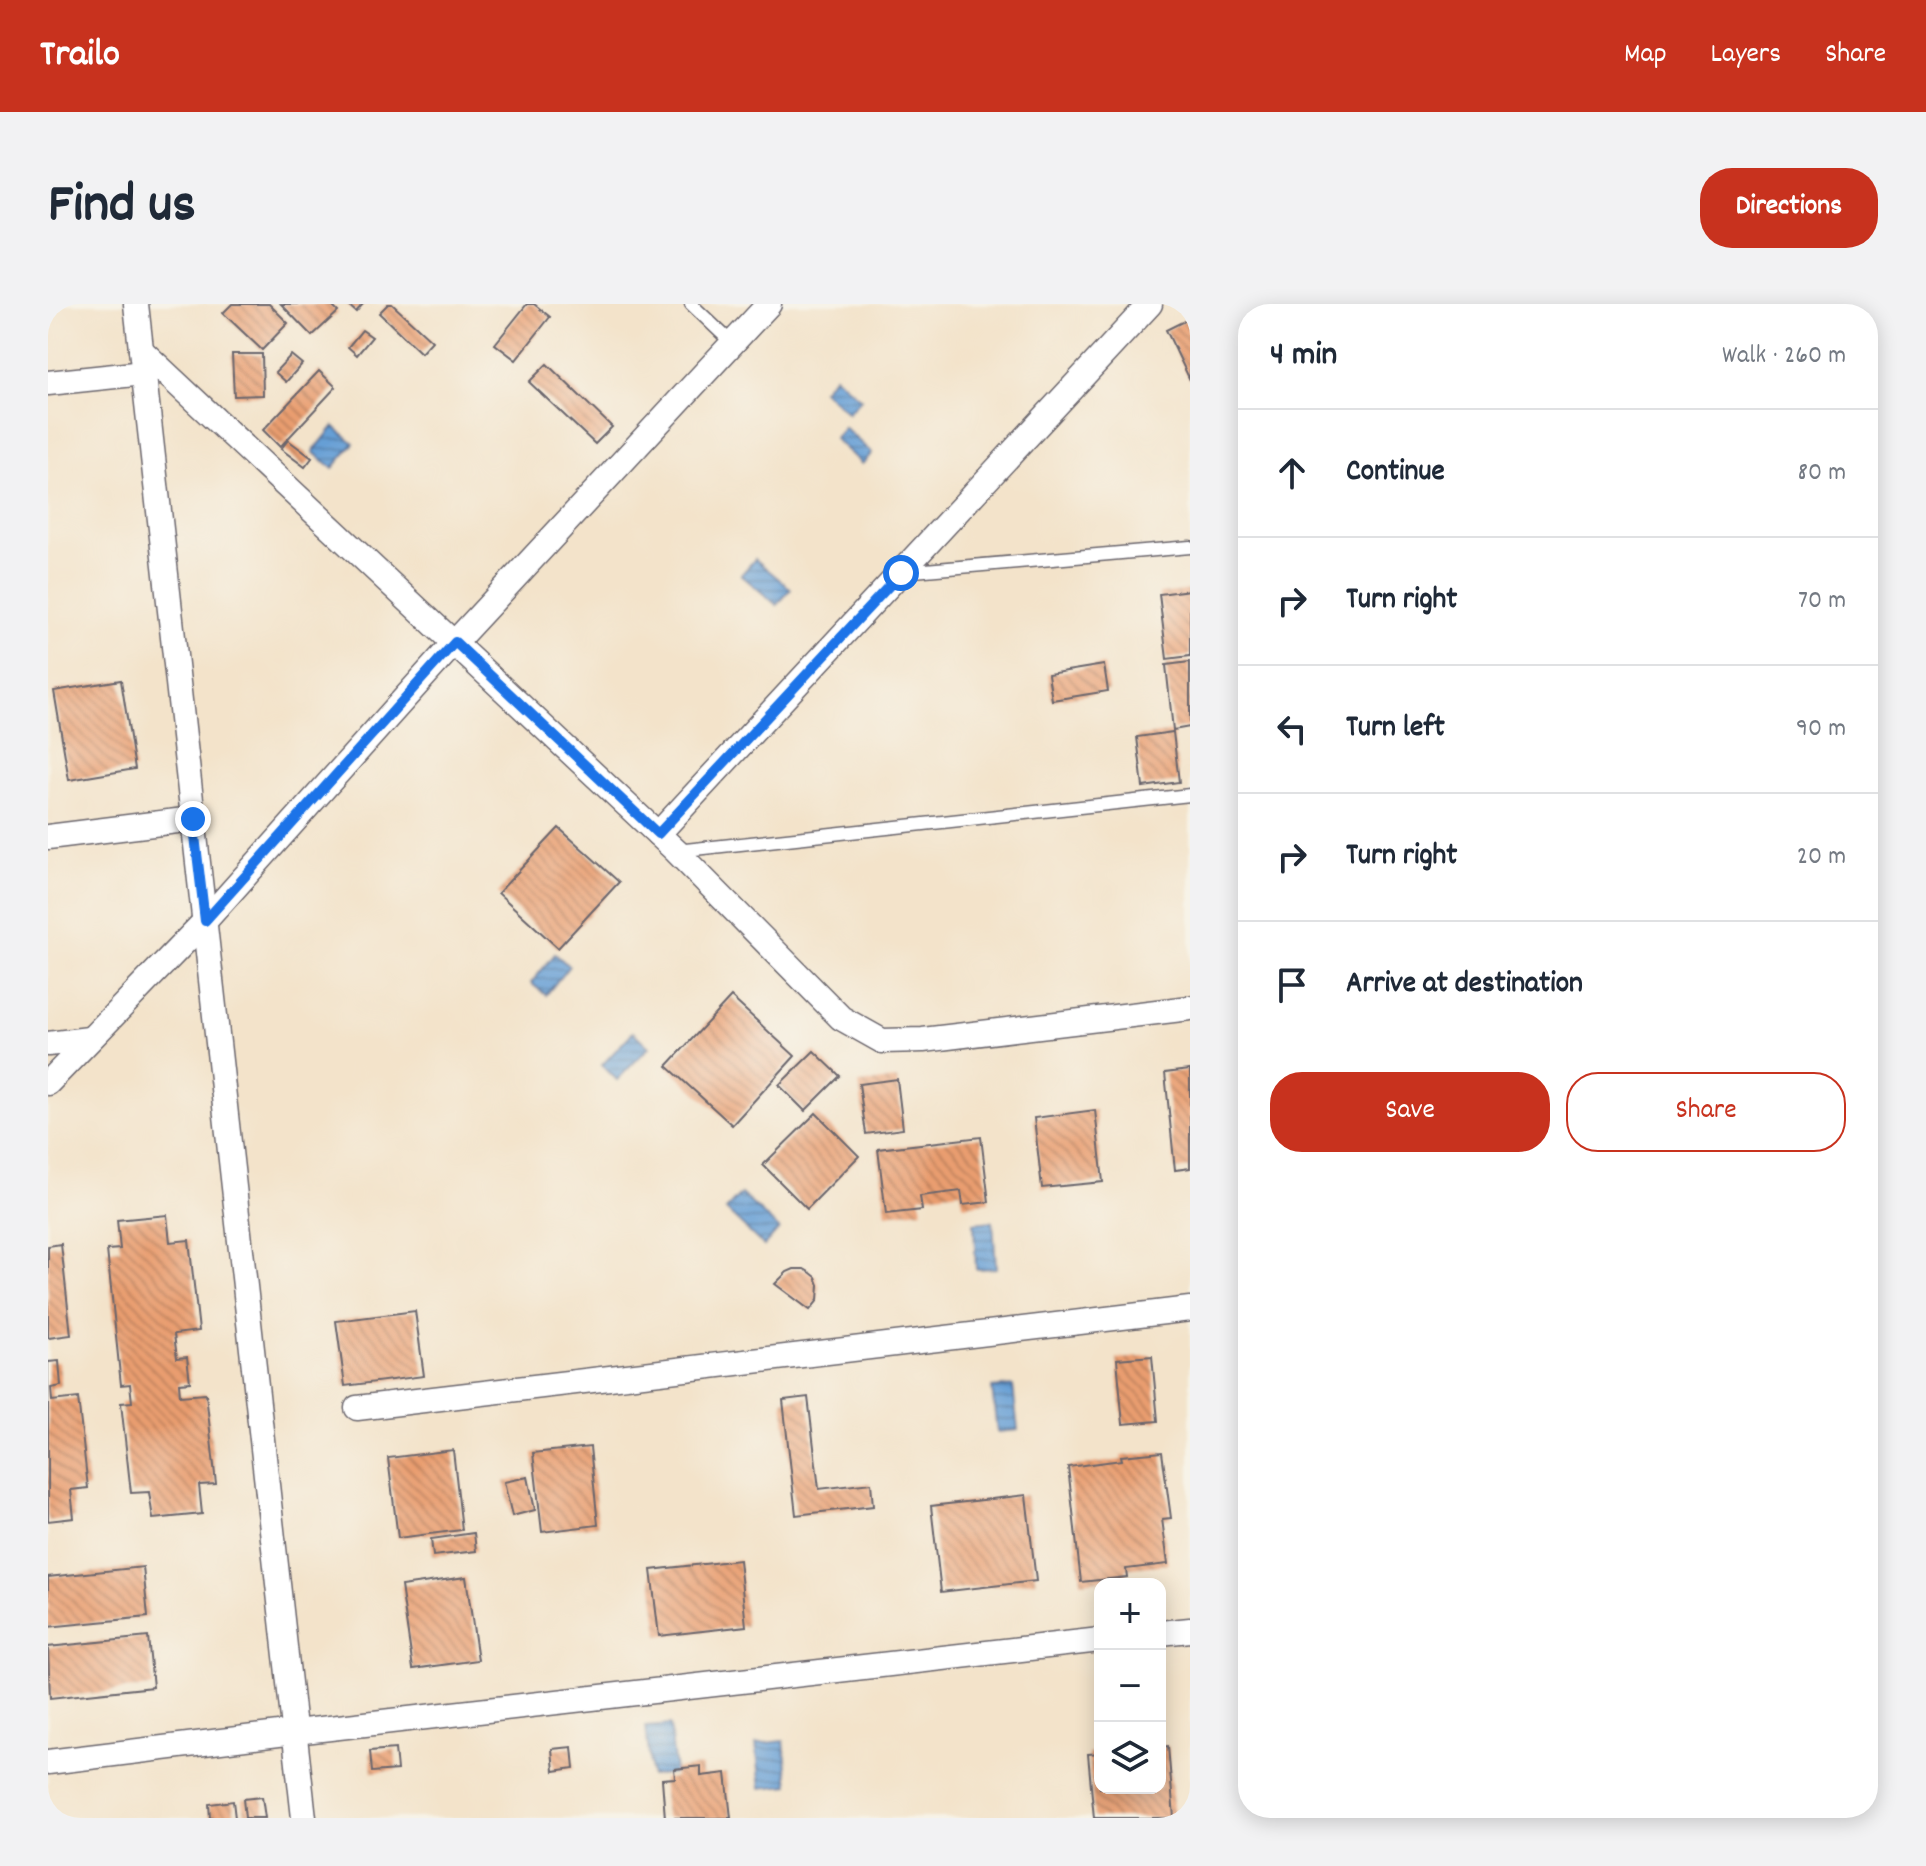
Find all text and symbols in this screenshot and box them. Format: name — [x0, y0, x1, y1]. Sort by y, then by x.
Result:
text: Trailo — [40, 29, 120, 84]
text: Map — [1624, 36, 1667, 76]
text: Layers — [1711, 36, 1781, 76]
text: Share — [1825, 36, 1886, 76]
text: Find us — [48, 168, 196, 248]
button: Directions — [1700, 168, 1878, 248]
text: 4 min — [1270, 332, 1337, 381]
text: Walk · 260 m — [1722, 338, 1846, 375]
icon: ahead — [1270, 451, 1314, 495]
text: Continue — [1346, 452, 1445, 495]
text: 80 m — [1798, 455, 1846, 492]
route start — [883, 555, 919, 591]
icon: right — [1270, 579, 1314, 623]
text: Turn right — [1346, 580, 1457, 623]
text: 70 m — [1798, 583, 1846, 620]
icon: left — [1270, 707, 1314, 751]
text: Turn left — [1346, 708, 1445, 751]
text: 90 m — [1796, 711, 1846, 748]
route end — [175, 801, 211, 837]
icon: right — [1270, 835, 1314, 879]
text: Turn right — [1346, 836, 1457, 879]
text: 20 m — [1797, 839, 1846, 876]
icon: arrive — [1270, 963, 1314, 1007]
text: Arrive at destination — [1346, 964, 1583, 1007]
button: Save — [1270, 1072, 1550, 1152]
button: Share — [1566, 1072, 1846, 1152]
map controls — [1094, 1578, 1166, 1794]
button: + — [1094, 1578, 1166, 1650]
button: − — [1094, 1650, 1166, 1722]
button: layers — [1094, 1722, 1166, 1794]

